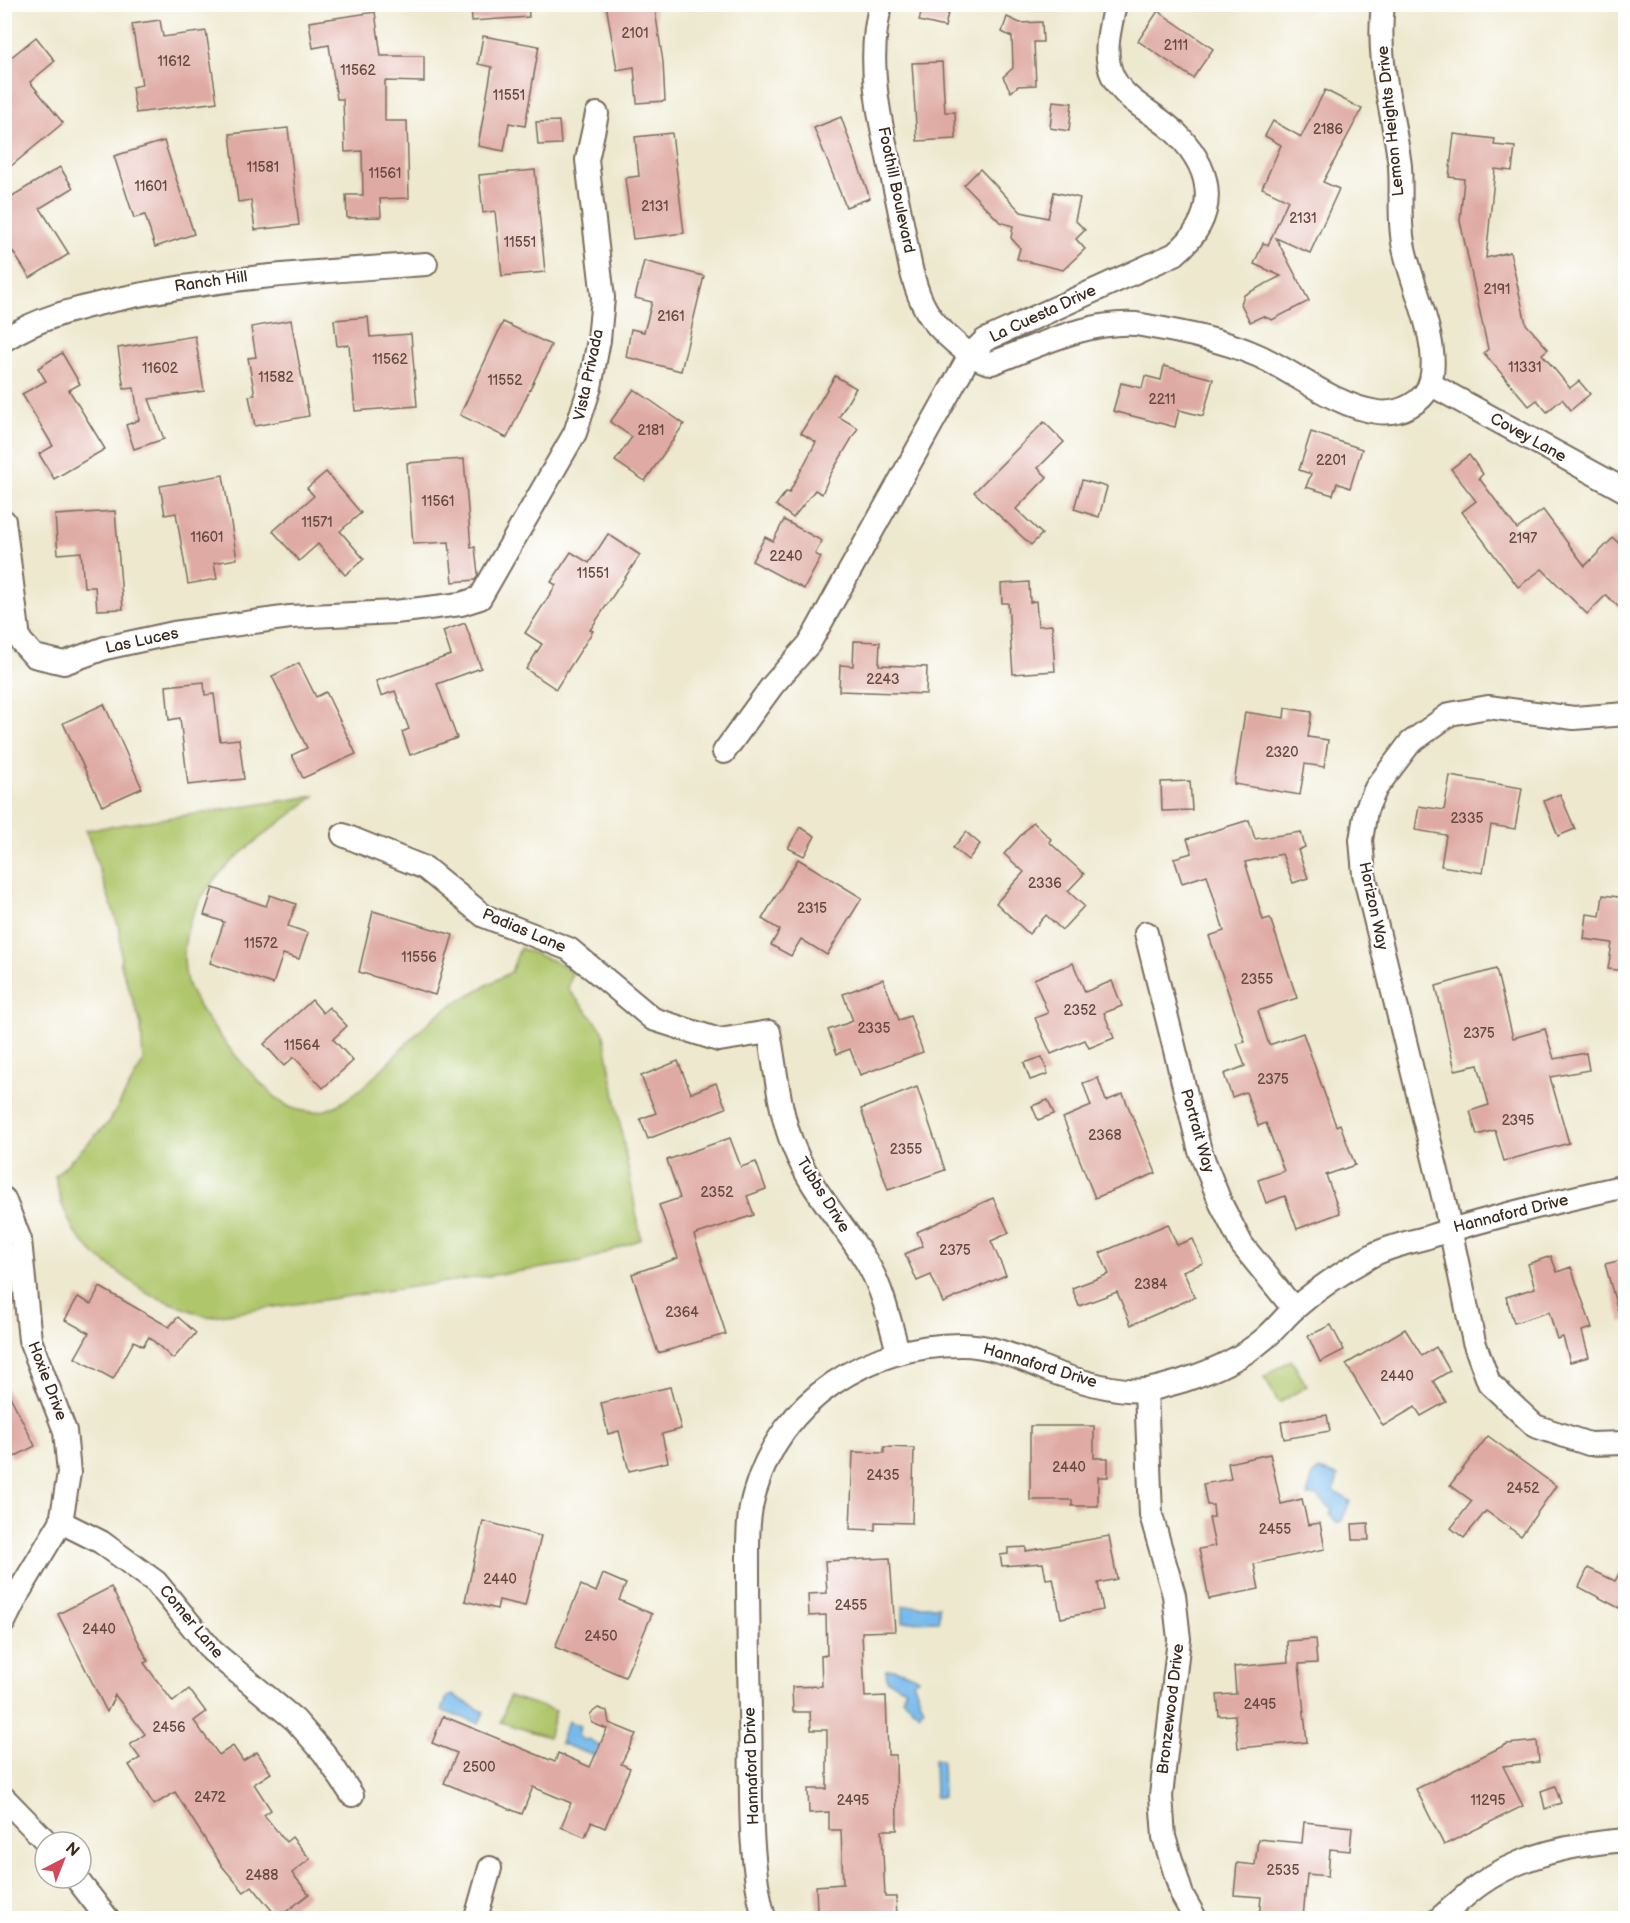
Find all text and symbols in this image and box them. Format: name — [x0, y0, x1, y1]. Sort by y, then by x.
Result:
house number: 2101 — [621, 25, 649, 42]
house number: 2111 — [1164, 37, 1188, 54]
street label: Lemon Heights Drive — [1374, 44, 1408, 197]
house number: 11612 — [157, 53, 191, 70]
house number: 11562 — [340, 62, 377, 79]
house number: 11551 — [493, 87, 525, 104]
house number: 2186 — [1313, 121, 1344, 138]
street label: Foothill Boulevard — [873, 125, 919, 255]
house number: 11581 — [247, 159, 279, 176]
house number: 11561 — [369, 165, 401, 182]
house number: 11601 — [134, 178, 168, 195]
house number: 2131 — [641, 198, 669, 215]
house number: 2131 — [1289, 210, 1317, 227]
house number: 11551 — [504, 234, 536, 251]
street label: Ranch Hill — [173, 267, 249, 297]
street label: La Cuesta Drive — [987, 281, 1100, 347]
house number: 2191 — [1484, 281, 1510, 298]
house number: 2161 — [657, 308, 685, 325]
street label: Vista Privada — [570, 327, 608, 423]
house number: 11562 — [372, 351, 409, 368]
house number: 11331 — [1508, 359, 1542, 376]
house number: 11602 — [142, 360, 179, 377]
house number: 11582 — [258, 369, 294, 386]
house number: 11552 — [487, 372, 523, 389]
house number: 2211 — [1148, 391, 1176, 408]
street label: Covey Lane — [1487, 409, 1570, 467]
house number: 2181 — [637, 422, 665, 439]
house number: 2201 — [1316, 452, 1346, 469]
house number: 11561 — [422, 493, 454, 510]
house number: 11571 — [301, 514, 333, 531]
house number: 11601 — [190, 529, 224, 546]
house number: 2197 — [1509, 530, 1537, 547]
house number: 2240 — [769, 548, 803, 565]
house number: 11551 — [577, 565, 609, 582]
street label: Las Luces — [104, 624, 180, 658]
house number: 2243 — [866, 671, 900, 688]
house number: 2320 — [1265, 744, 1299, 761]
house number: 2335 — [1450, 810, 1484, 827]
street label: Horizon Way — [1354, 860, 1392, 953]
house number: 2336 — [1028, 875, 1062, 892]
house number: 2315 — [797, 900, 827, 917]
street label: Padias Lane — [479, 905, 569, 957]
house number: 11572 — [244, 935, 279, 952]
house number: 11556 — [401, 949, 437, 966]
house number: 2355 — [1241, 971, 1273, 988]
house number: 2352 — [1064, 1002, 1097, 1019]
house number: 2335 — [857, 1020, 891, 1037]
house number: 2375 — [1463, 1025, 1495, 1042]
house number: 11564 — [284, 1037, 320, 1054]
house number: 2375 — [1257, 1071, 1289, 1088]
street label: Portrait Way — [1176, 1087, 1218, 1176]
house number: 2395 — [1502, 1112, 1534, 1129]
house number: 2368 — [1088, 1127, 1122, 1144]
house number: 2355 — [890, 1141, 922, 1158]
street label: Tubbs Drive — [792, 1154, 854, 1237]
house number: 2352 — [701, 1184, 734, 1201]
street label: Hannaford Drive — [1452, 1190, 1571, 1237]
house number: 2375 — [939, 1242, 971, 1259]
house number: 2384 — [1134, 1276, 1168, 1293]
house number: 2364 — [665, 1304, 699, 1321]
street label: Hoxie Drive — [23, 1339, 71, 1424]
street label: Hannaford Drive — [981, 1340, 1100, 1392]
house number: 2440 — [1380, 1368, 1414, 1385]
house number: 2440 — [1052, 1459, 1086, 1476]
house number: 2435 — [866, 1467, 900, 1484]
house number: 2452 — [1507, 1480, 1540, 1497]
house number: 2455 — [1259, 1521, 1291, 1538]
house number: 2440 — [483, 1571, 517, 1588]
street label: Comer Lane — [155, 1582, 227, 1663]
house number: 2455 — [835, 1597, 867, 1614]
house number: 2440 — [82, 1621, 116, 1638]
house number: 2450 — [585, 1628, 617, 1645]
street label: Bronzewood Drive — [1154, 1642, 1188, 1775]
house number: 2495 — [1244, 1696, 1276, 1713]
street label: Hannaford Drive — [740, 1706, 764, 1825]
house number: 2456 — [152, 1719, 186, 1736]
house number: 2500 — [463, 1759, 495, 1776]
house number: 2472 — [194, 1789, 227, 1806]
house number: 2495 — [837, 1792, 869, 1809]
house number: 11295 — [1470, 1792, 1506, 1809]
north arrow — [33, 1830, 93, 1890]
text: N — [61, 1839, 83, 1861]
house number: 2535 — [1267, 1862, 1299, 1879]
house number: 2488 — [246, 1867, 278, 1884]

